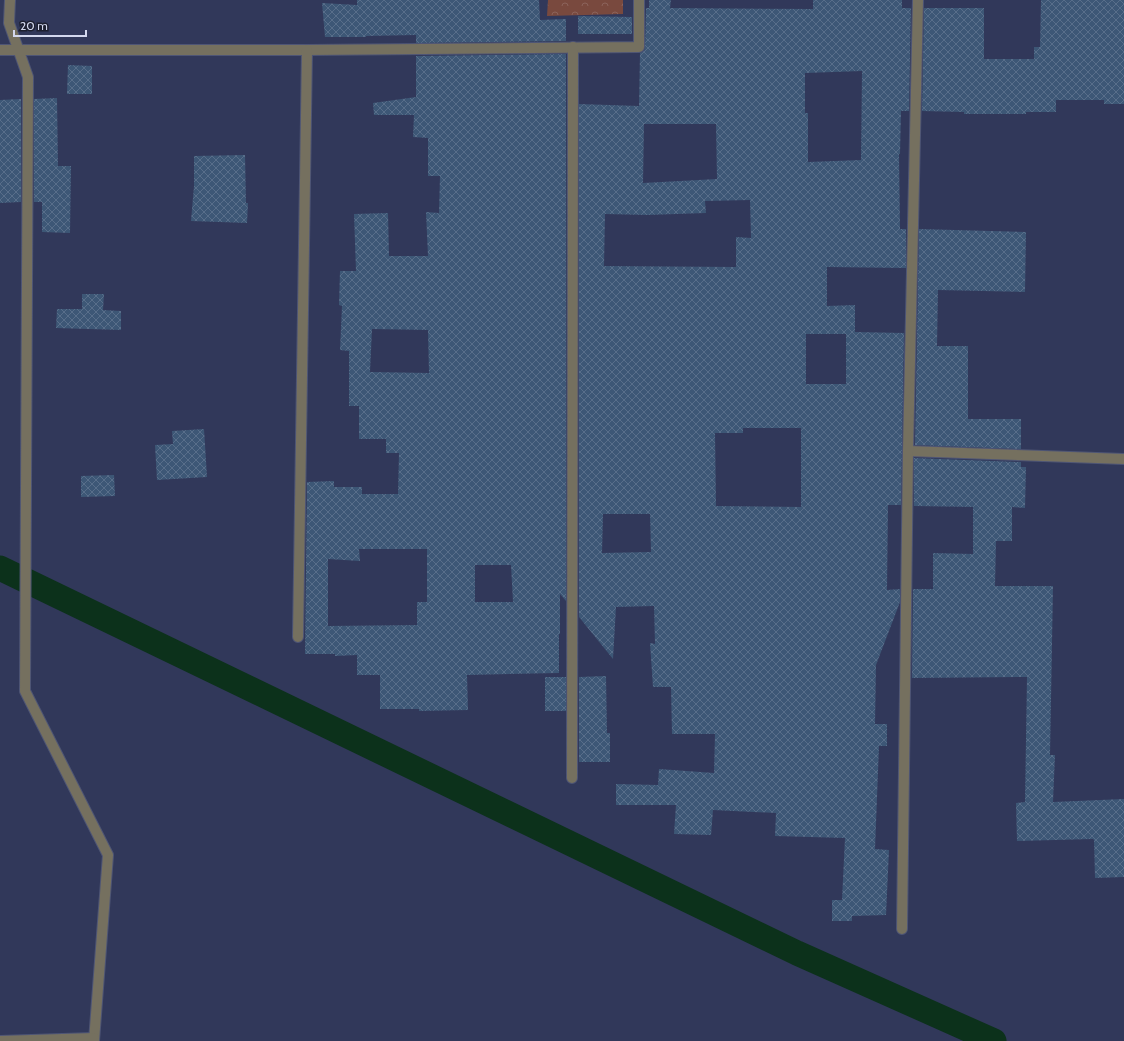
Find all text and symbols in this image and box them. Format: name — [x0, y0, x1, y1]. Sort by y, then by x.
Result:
scale bar — [14, 12, 86, 38]
text: 20 m — [20, 18, 48, 33]

